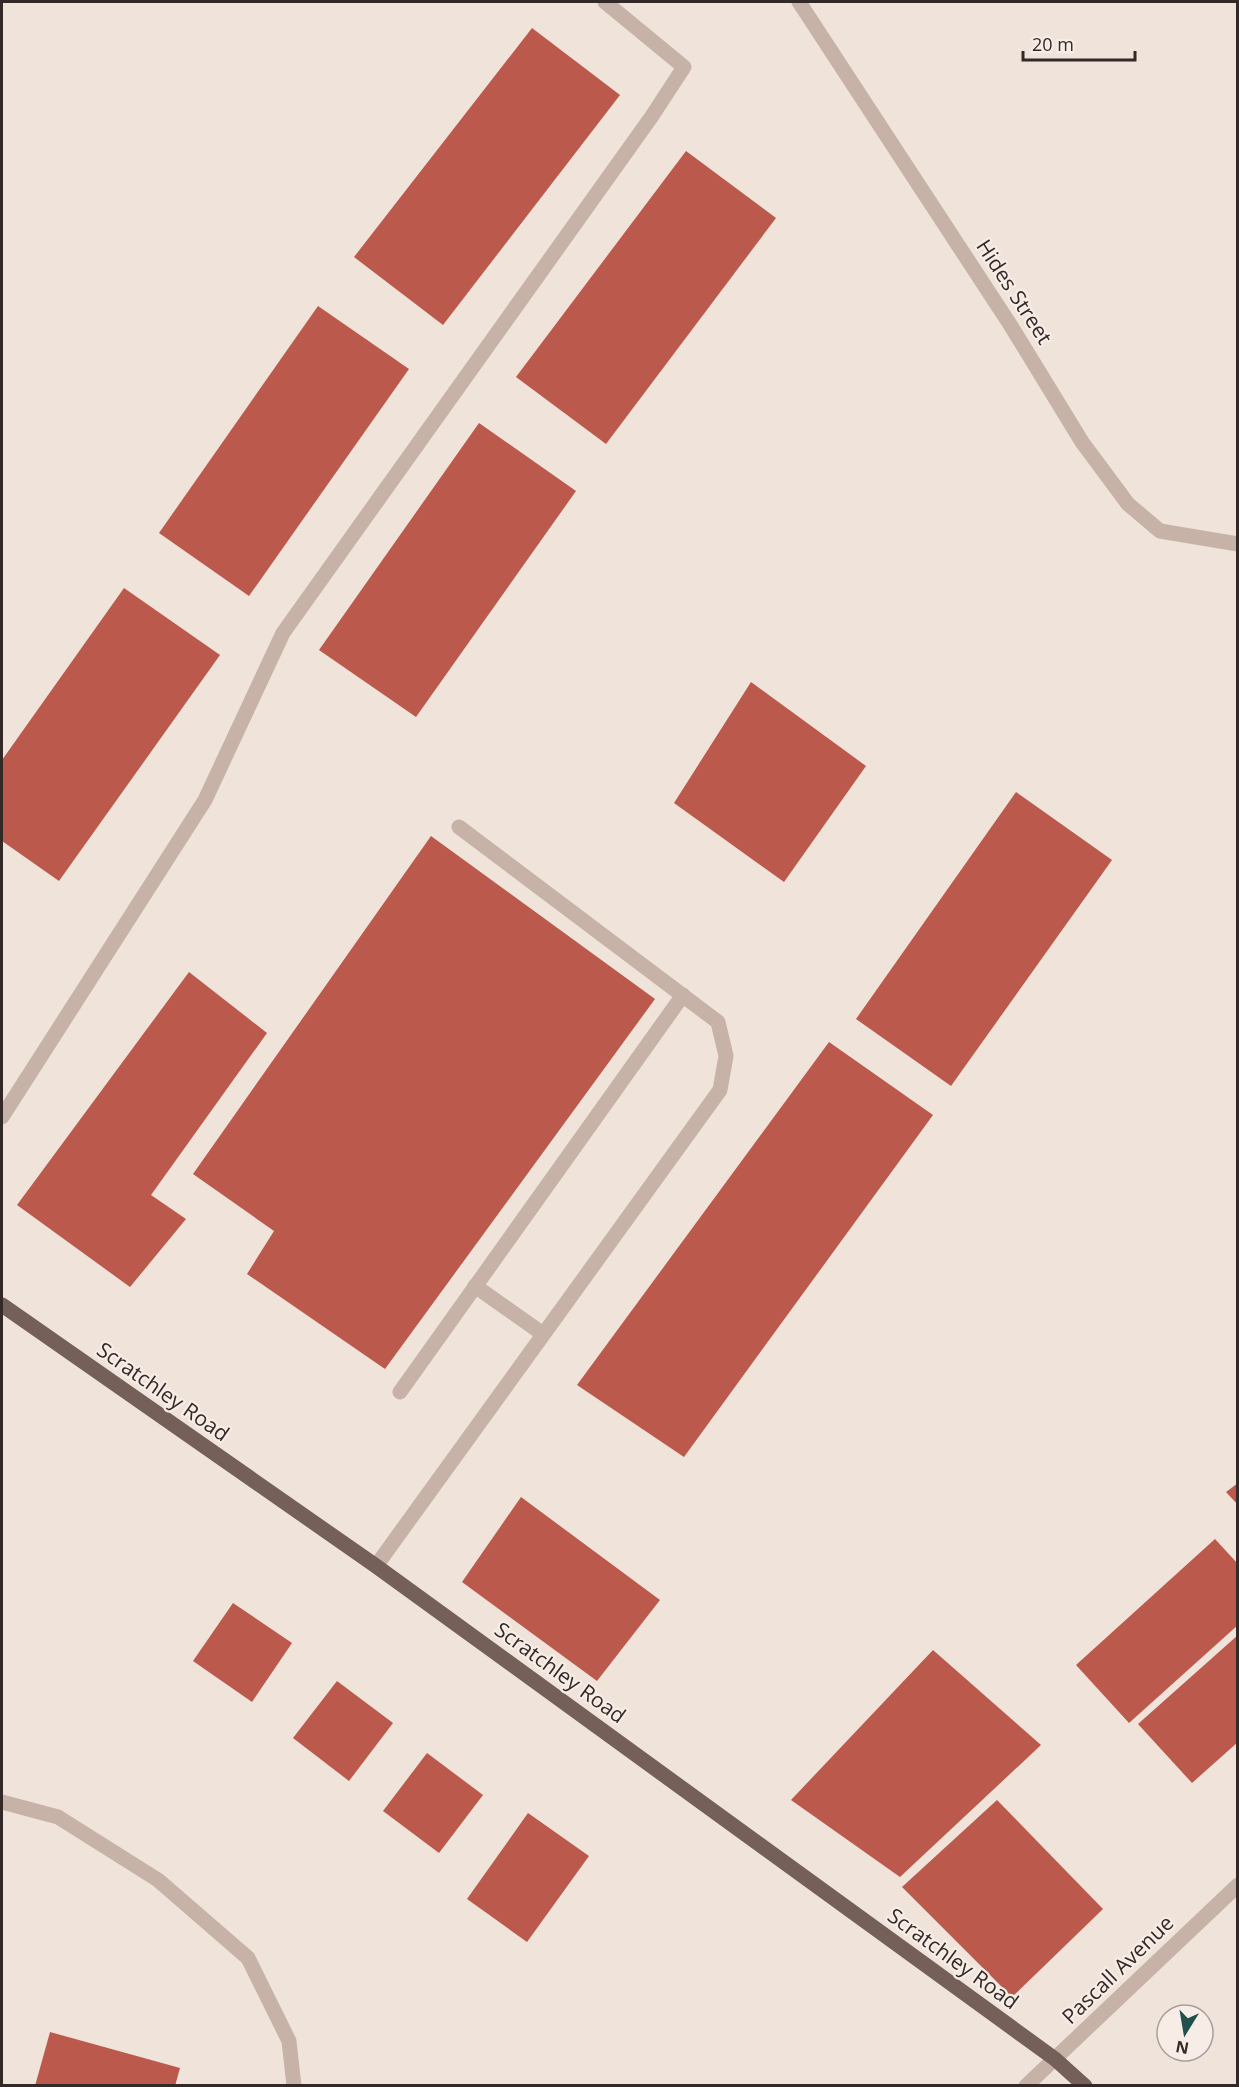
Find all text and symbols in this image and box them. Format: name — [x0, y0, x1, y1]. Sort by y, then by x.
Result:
scale bar — [1023, 24, 1136, 62]
text: 20 m — [1032, 32, 1074, 56]
street label: Hides Street — [971, 234, 1059, 349]
street label: Scratchley Road — [92, 1335, 235, 1447]
street label: Scratchley Road — [489, 1615, 632, 1729]
street label: Scratchley Road — [882, 1901, 1025, 2015]
street label: Pascall Avenue — [1055, 1909, 1179, 2030]
north arrow — [1155, 2003, 1215, 2063]
text: N — [1174, 2036, 1191, 2060]

